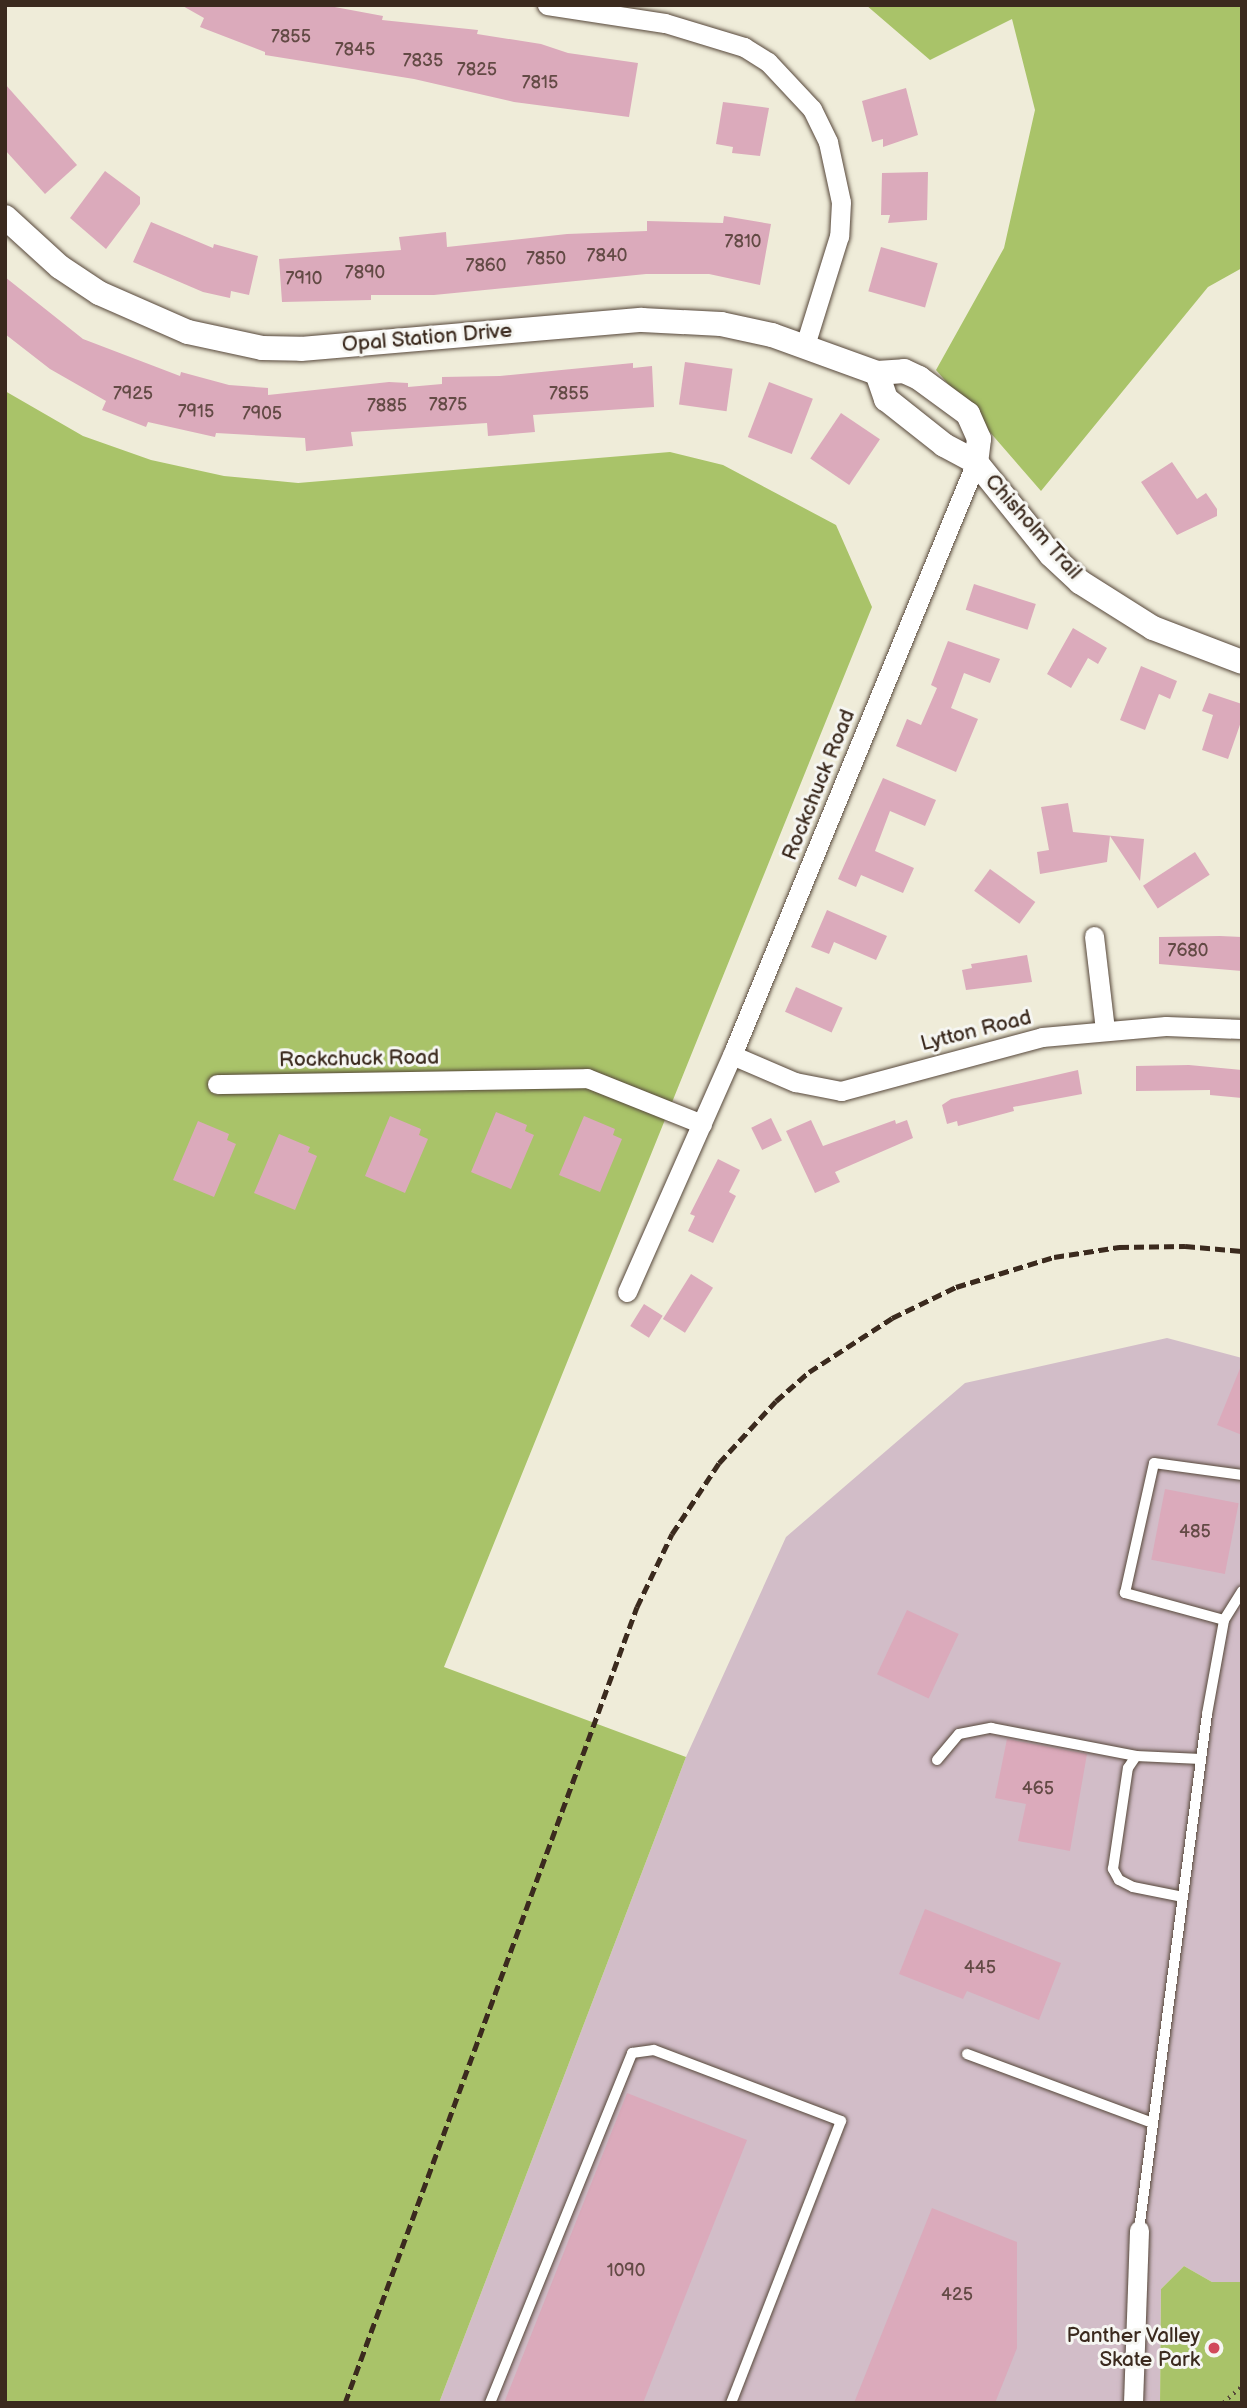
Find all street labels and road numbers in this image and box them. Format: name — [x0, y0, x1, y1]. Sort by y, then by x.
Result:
street label: Opal Station Drive — [341, 318, 513, 358]
street label: Chisholm Trail — [979, 469, 1087, 585]
street label: Rockchuck Road — [777, 706, 861, 864]
street label: Lytton Road — [918, 1005, 1034, 1057]
street label: Rockchuck Road — [279, 1045, 439, 1073]

